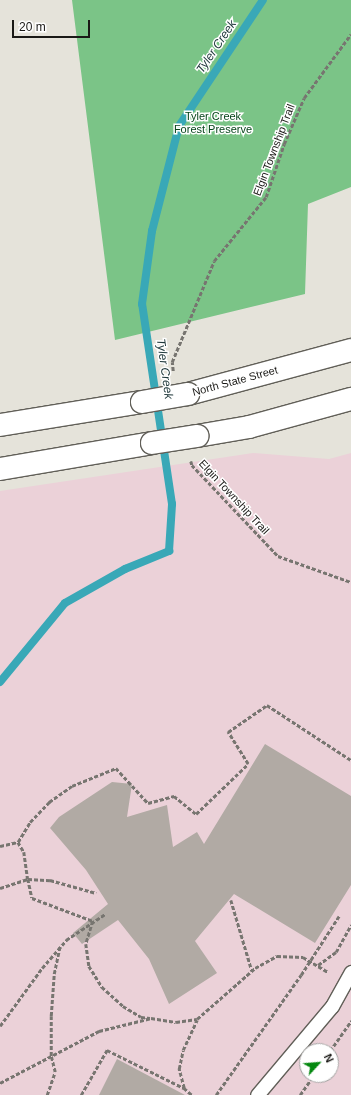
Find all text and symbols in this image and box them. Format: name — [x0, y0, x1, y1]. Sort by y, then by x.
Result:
scale bar — [14, 12, 92, 38]
water label: Tyler Creek — [194, 18, 240, 76]
text: 20 m — [19, 20, 46, 34]
street label: Elgin Township Trail — [250, 102, 298, 198]
park label: Tyler Creek Forest Preserve — [174, 110, 252, 136]
water label: Tyler Creek — [153, 338, 175, 400]
street label: North State Street — [191, 363, 279, 399]
street label: Elgin Township Trail — [196, 457, 272, 537]
north arrow — [299, 1043, 339, 1083]
text: N — [322, 1052, 336, 1064]

